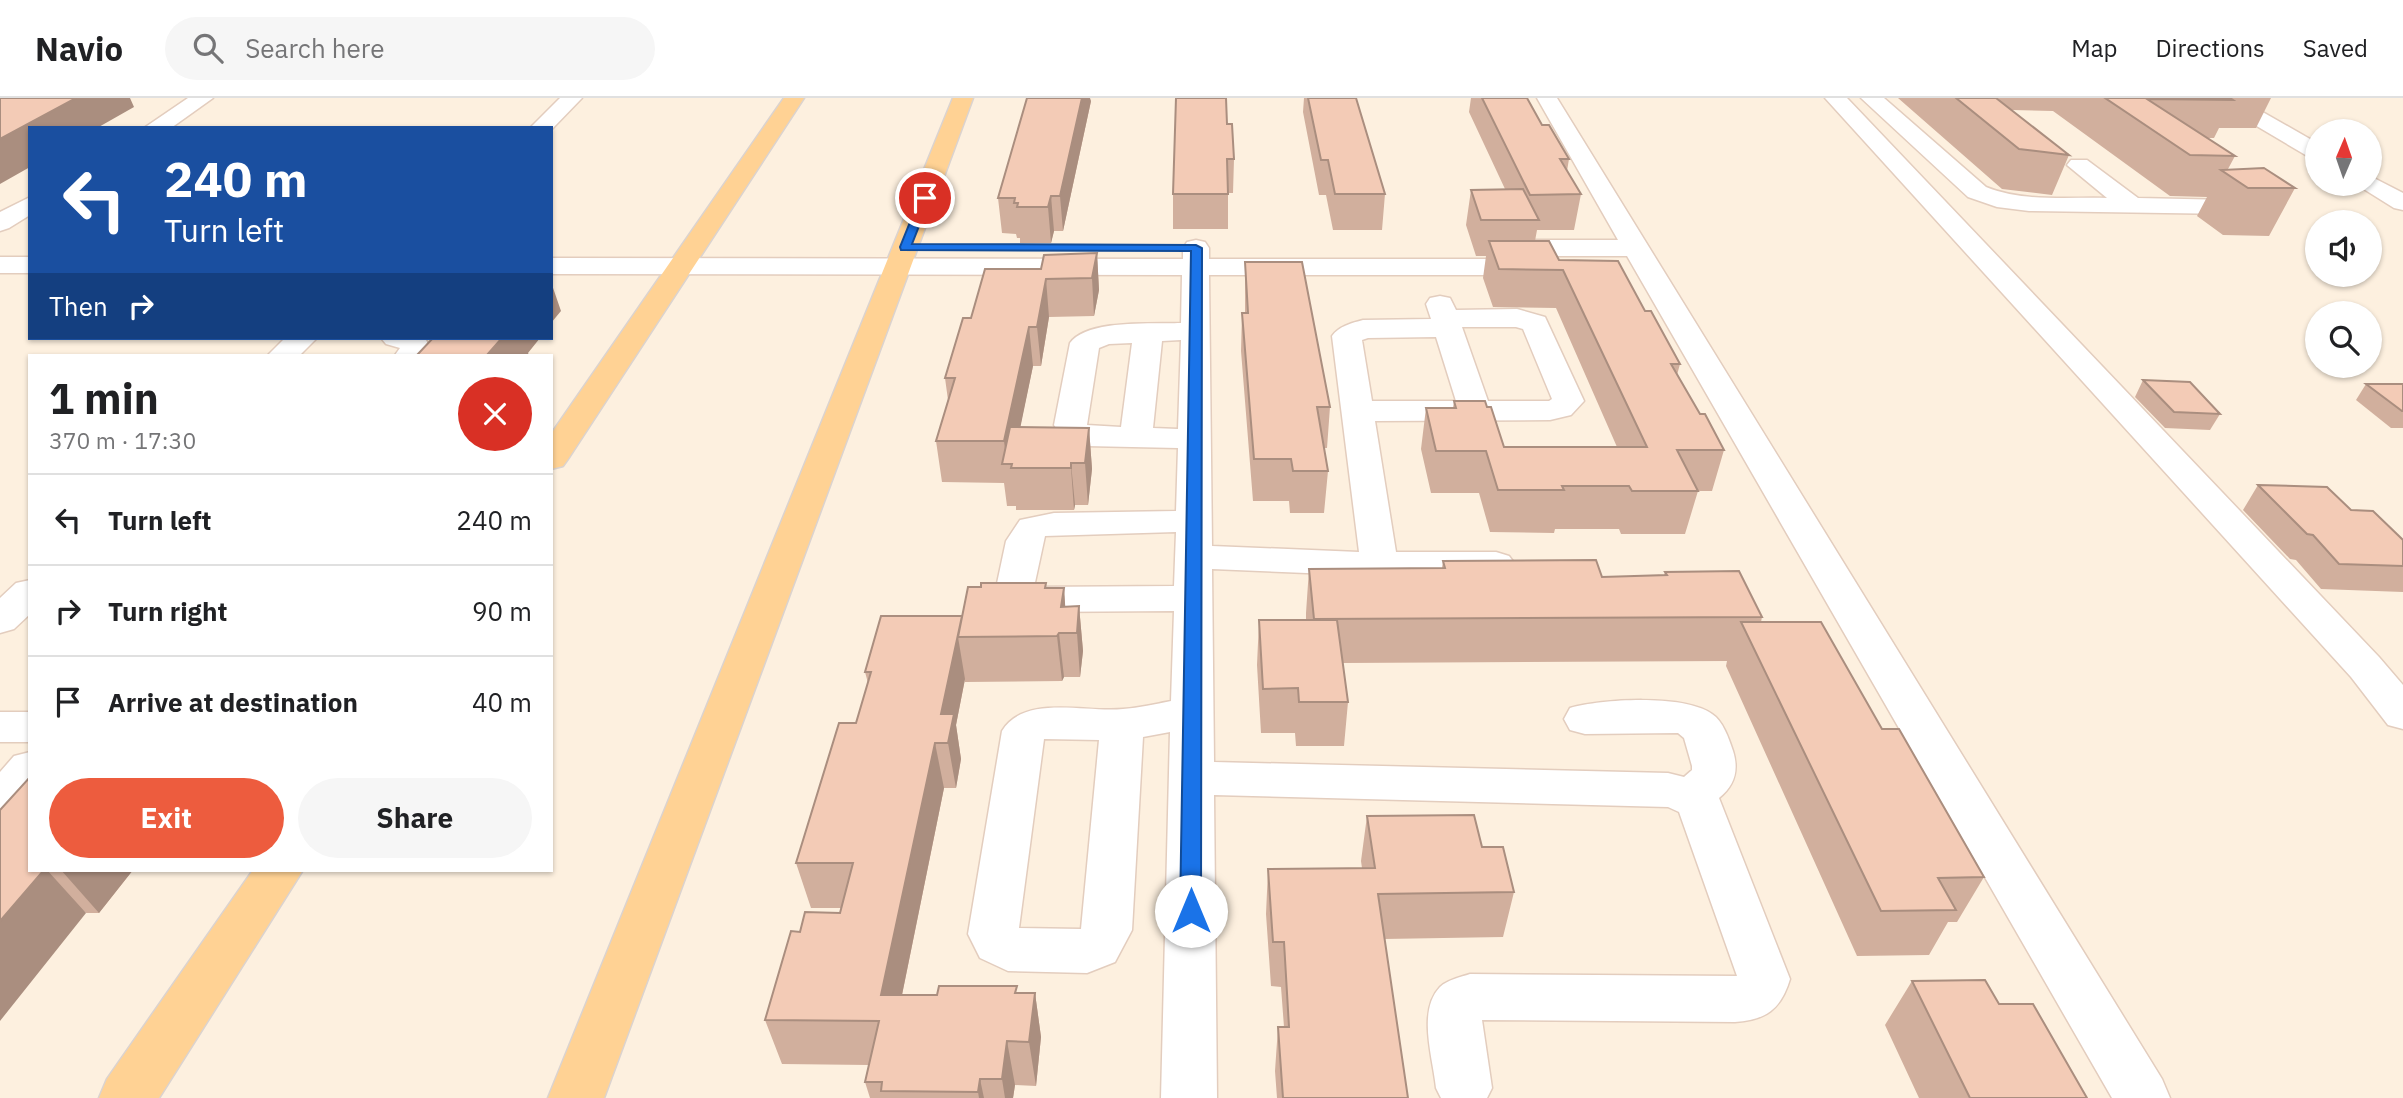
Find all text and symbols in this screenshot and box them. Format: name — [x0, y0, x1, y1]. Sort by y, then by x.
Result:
search box — [165, 17, 655, 80]
text: Navio — [35, 27, 123, 70]
icon: search — [189, 29, 227, 67]
text: Search here — [245, 31, 385, 65]
text: Map — [2071, 32, 2117, 64]
text: Directions — [2155, 32, 2265, 64]
text: Saved — [2303, 32, 2368, 64]
north arrow — [2305, 119, 2382, 196]
map controls — [2305, 119, 2382, 378]
text: 240 m — [164, 147, 308, 210]
icon: left — [49, 154, 140, 245]
pin — [895, 168, 955, 228]
icon: arrive — [906, 179, 944, 217]
text: Turn left — [164, 209, 284, 251]
button: sound — [2305, 210, 2382, 287]
icon: right — [122, 287, 160, 325]
text: Then — [49, 289, 108, 323]
button: search — [2305, 301, 2382, 378]
text: 1 min — [49, 371, 159, 426]
button: close — [458, 377, 532, 451]
text: 370 m · 17:30 — [49, 425, 196, 455]
icon: left — [49, 501, 87, 539]
text: Turn left — [108, 503, 211, 537]
text: 240 m — [456, 503, 532, 537]
icon: right — [49, 592, 87, 630]
text: Turn right — [108, 594, 227, 628]
text: 90 m — [472, 594, 532, 628]
icon: arrive — [49, 683, 87, 721]
text: Arrive at destination — [108, 685, 358, 719]
text: 40 m — [472, 685, 532, 719]
button: Exit — [49, 778, 284, 858]
button: Share — [298, 778, 532, 858]
position arrow — [1154, 874, 1228, 948]

